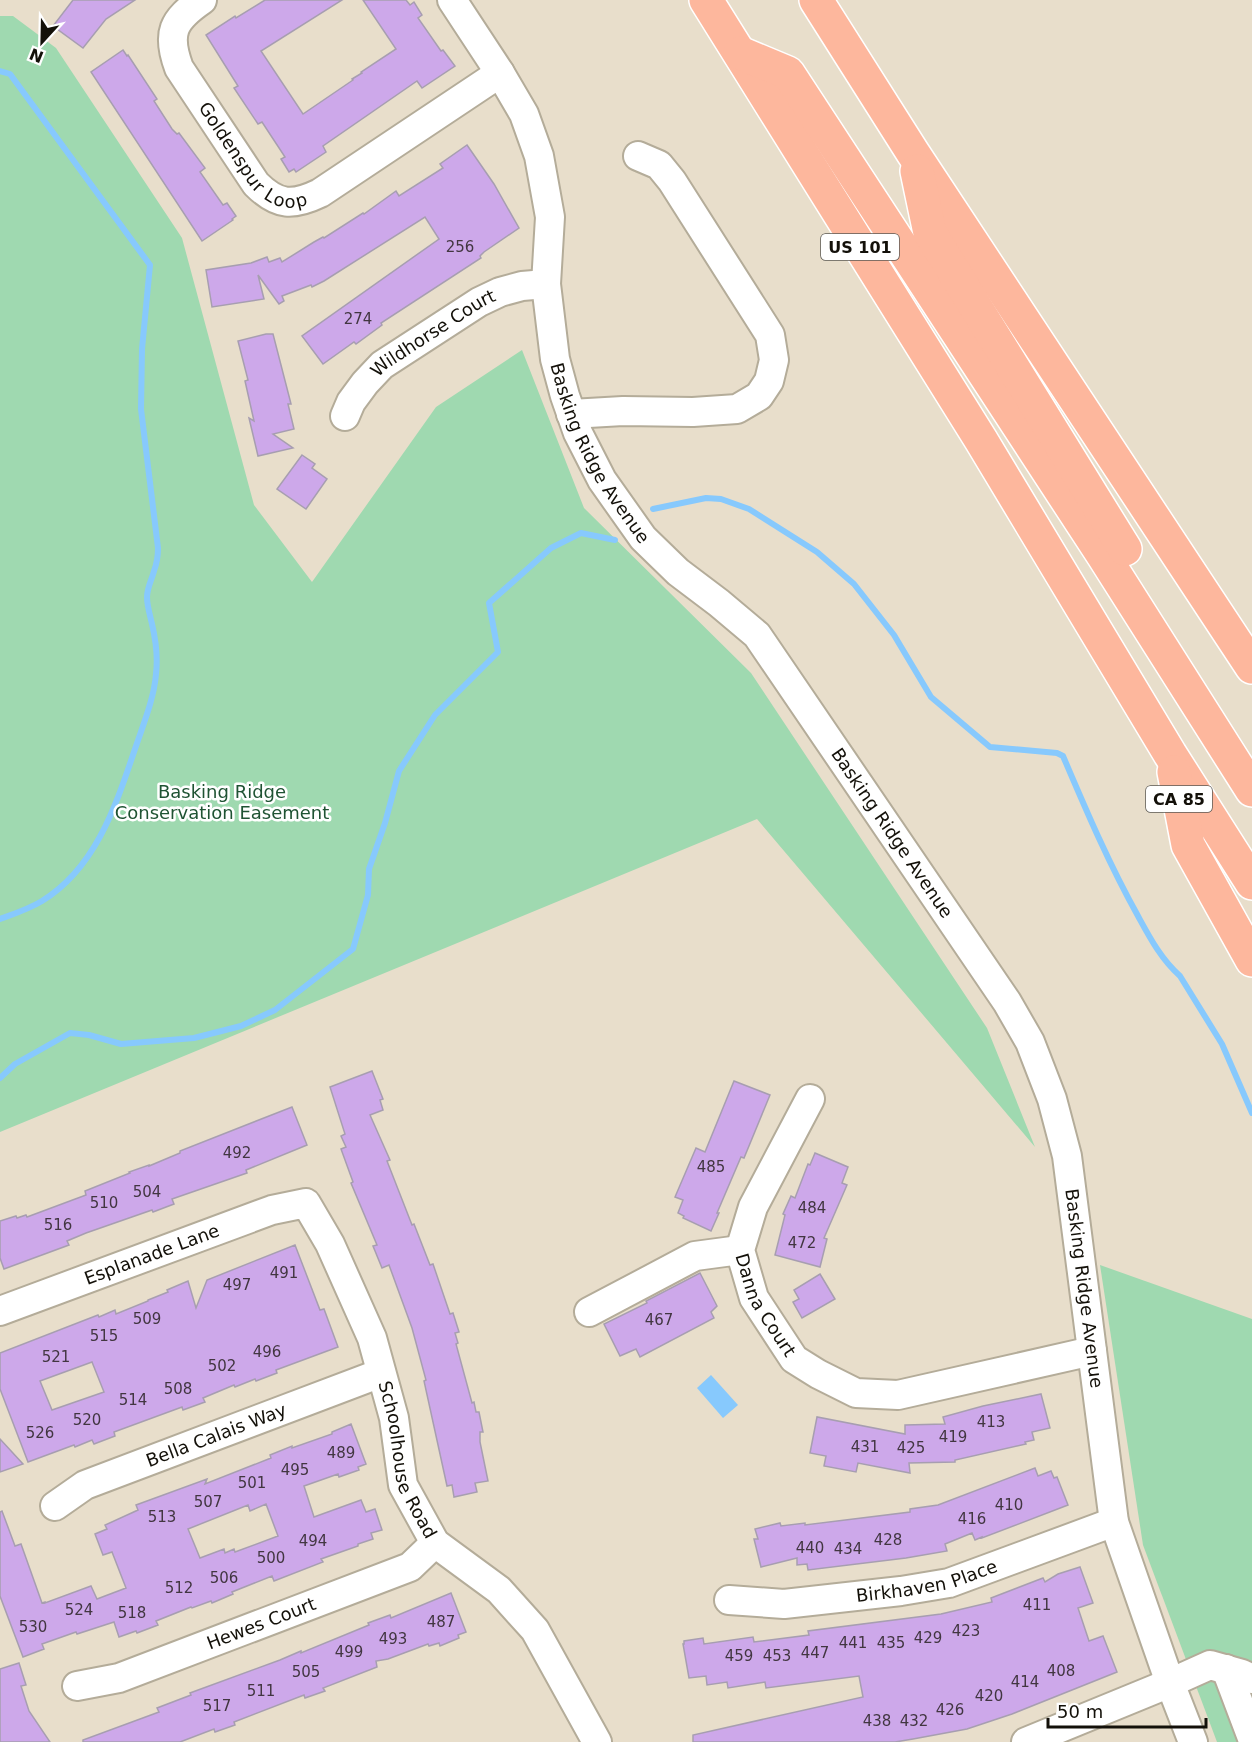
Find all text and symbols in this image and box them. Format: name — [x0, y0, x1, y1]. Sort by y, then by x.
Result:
north arrow — [12, 12, 72, 72]
text: N — [27, 44, 46, 67]
street label: Goldenspur Loop — [195, 98, 309, 212]
road number: US 101 — [821, 234, 899, 260]
house number: 256 — [446, 238, 474, 256]
street label: Wildhorse Court — [366, 285, 499, 380]
house number: 274 — [344, 310, 372, 328]
street label: Basking Ridge Avenue — [546, 360, 654, 547]
street label: Basking Ridge Avenue — [827, 744, 958, 922]
park label: Basking Ridge Conservation Easement — [115, 781, 329, 823]
road number: CA 85 — [1146, 786, 1212, 812]
house number: 492 — [223, 1144, 251, 1162]
house number: 485 — [697, 1158, 725, 1176]
house number: 504 — [133, 1183, 161, 1201]
street label: Basking Ridge Avenue — [1061, 1187, 1108, 1389]
house number: 510 — [90, 1194, 118, 1212]
house number: 484 — [798, 1199, 826, 1217]
house number: 516 — [44, 1216, 72, 1234]
street label: Esplanade Lane — [81, 1219, 222, 1289]
house number: 472 — [788, 1234, 816, 1252]
street label: Danna Court — [732, 1251, 800, 1360]
house number: 491 — [270, 1264, 298, 1282]
house number: 497 — [223, 1276, 251, 1294]
house number: 509 — [133, 1310, 161, 1328]
house number: 467 — [645, 1311, 673, 1329]
house number: 515 — [90, 1327, 118, 1345]
house number: 496 — [253, 1343, 281, 1361]
house number: 521 — [42, 1348, 70, 1366]
house number: 502 — [208, 1357, 236, 1375]
street label: Schoolhouse Road — [374, 1379, 441, 1542]
house number: 508 — [164, 1380, 192, 1398]
house number: 514 — [119, 1391, 147, 1409]
street label: Bella Calais Way — [143, 1399, 290, 1471]
house number: 520 — [73, 1411, 101, 1429]
house number: 413 — [977, 1413, 1005, 1431]
house number: 526 — [26, 1424, 54, 1442]
house number: 419 — [939, 1428, 967, 1446]
house number: 431 — [851, 1438, 879, 1456]
house number: 425 — [897, 1439, 925, 1457]
house number: 489 — [327, 1444, 355, 1462]
house number: 495 — [281, 1461, 309, 1479]
house number: 501 — [238, 1474, 266, 1492]
house number: 507 — [194, 1493, 222, 1511]
house number: 410 — [995, 1496, 1023, 1514]
house number: 513 — [148, 1508, 176, 1526]
house number: 416 — [958, 1510, 986, 1528]
house number: 428 — [874, 1531, 902, 1549]
house number: 494 — [299, 1532, 327, 1550]
house number: 440 — [796, 1539, 824, 1557]
house number: 434 — [834, 1540, 862, 1558]
house number: 500 — [257, 1549, 285, 1567]
street label: Birkhaven Place — [855, 1555, 1000, 1606]
house number: 506 — [210, 1569, 238, 1587]
house number: 512 — [165, 1579, 193, 1597]
street label: Hewes Court — [204, 1593, 319, 1654]
house number: 411 — [1023, 1596, 1051, 1614]
house number: 524 — [65, 1601, 93, 1619]
house number: 518 — [118, 1604, 146, 1622]
house number: 487 — [427, 1613, 455, 1631]
house number: 530 — [19, 1618, 47, 1636]
house number: 423 — [952, 1622, 980, 1640]
house number: 429 — [914, 1629, 942, 1647]
house number: 493 — [379, 1630, 407, 1648]
house number: 441 — [839, 1634, 867, 1652]
house number: 435 — [877, 1634, 905, 1652]
house number: 499 — [335, 1643, 363, 1661]
house number: 447 — [801, 1644, 829, 1662]
house number: 459 — [725, 1647, 753, 1665]
house number: 453 — [763, 1647, 791, 1665]
house number: 408 — [1047, 1662, 1075, 1680]
house number: 505 — [292, 1663, 320, 1681]
house number: 414 — [1011, 1673, 1039, 1691]
house number: 511 — [247, 1682, 275, 1700]
house number: 420 — [975, 1687, 1003, 1705]
scale bar — [1048, 1691, 1206, 1729]
house number: 517 — [203, 1697, 231, 1715]
house number: 426 — [936, 1701, 964, 1719]
text: 50 m — [1057, 1701, 1103, 1722]
house number: 438 — [863, 1712, 891, 1730]
house number: 432 — [900, 1712, 928, 1730]

